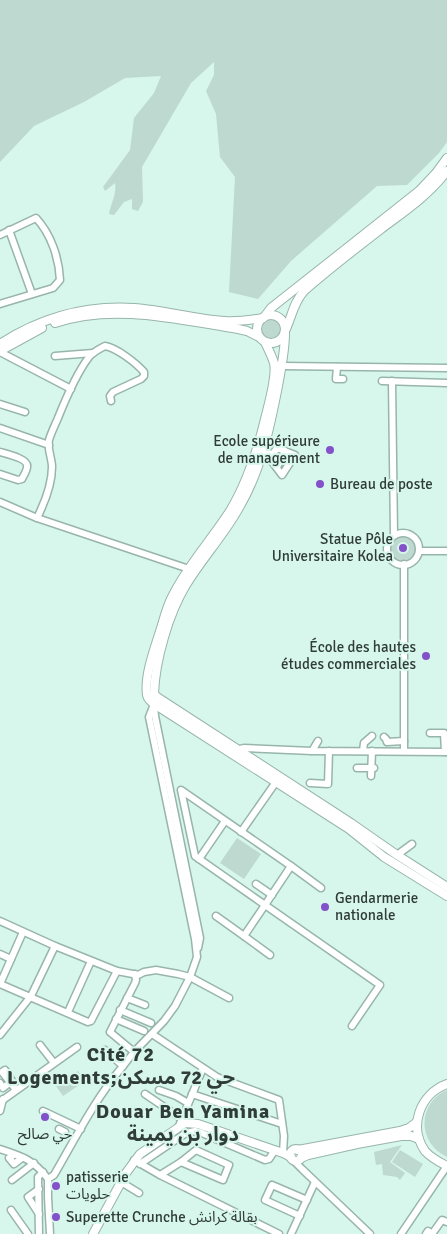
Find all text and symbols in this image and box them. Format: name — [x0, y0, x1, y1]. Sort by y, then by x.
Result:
place label: Ecole supérieure de management — [213, 432, 320, 467]
marker: Ecole supérieure de management — [324, 444, 336, 456]
place label: Bureau de poste — [330, 475, 433, 493]
marker: Bureau de poste — [314, 478, 326, 490]
place label: Statue Pôle Universitaire Kolea — [272, 530, 393, 565]
marker: Statue Pôle Universitaire Kolea — [397, 542, 409, 554]
place label: École des hautes études commerciales — [281, 637, 416, 673]
marker: École des hautes études commerciales — [420, 650, 432, 662]
place label: Gendarmerie nationale — [335, 889, 418, 924]
marker: Gendarmerie nationale — [319, 901, 331, 913]
district label: Cité 72 Logements;حي 72 مسكن — [7, 1042, 235, 1094]
district label: Douar Ben Yamina دوار بن يمينة — [96, 1099, 270, 1147]
marker: حي صالح — [39, 1111, 51, 1123]
place label: حي صالح — [18, 1125, 73, 1146]
place label: patisserie حلويات — [66, 1168, 129, 1203]
marker: patisserie حلويات — [50, 1180, 62, 1192]
place label: Superette Crunche بقالة كرانش — [66, 1208, 258, 1226]
marker: Superette Crunche بقالة كرانش — [50, 1211, 62, 1223]

